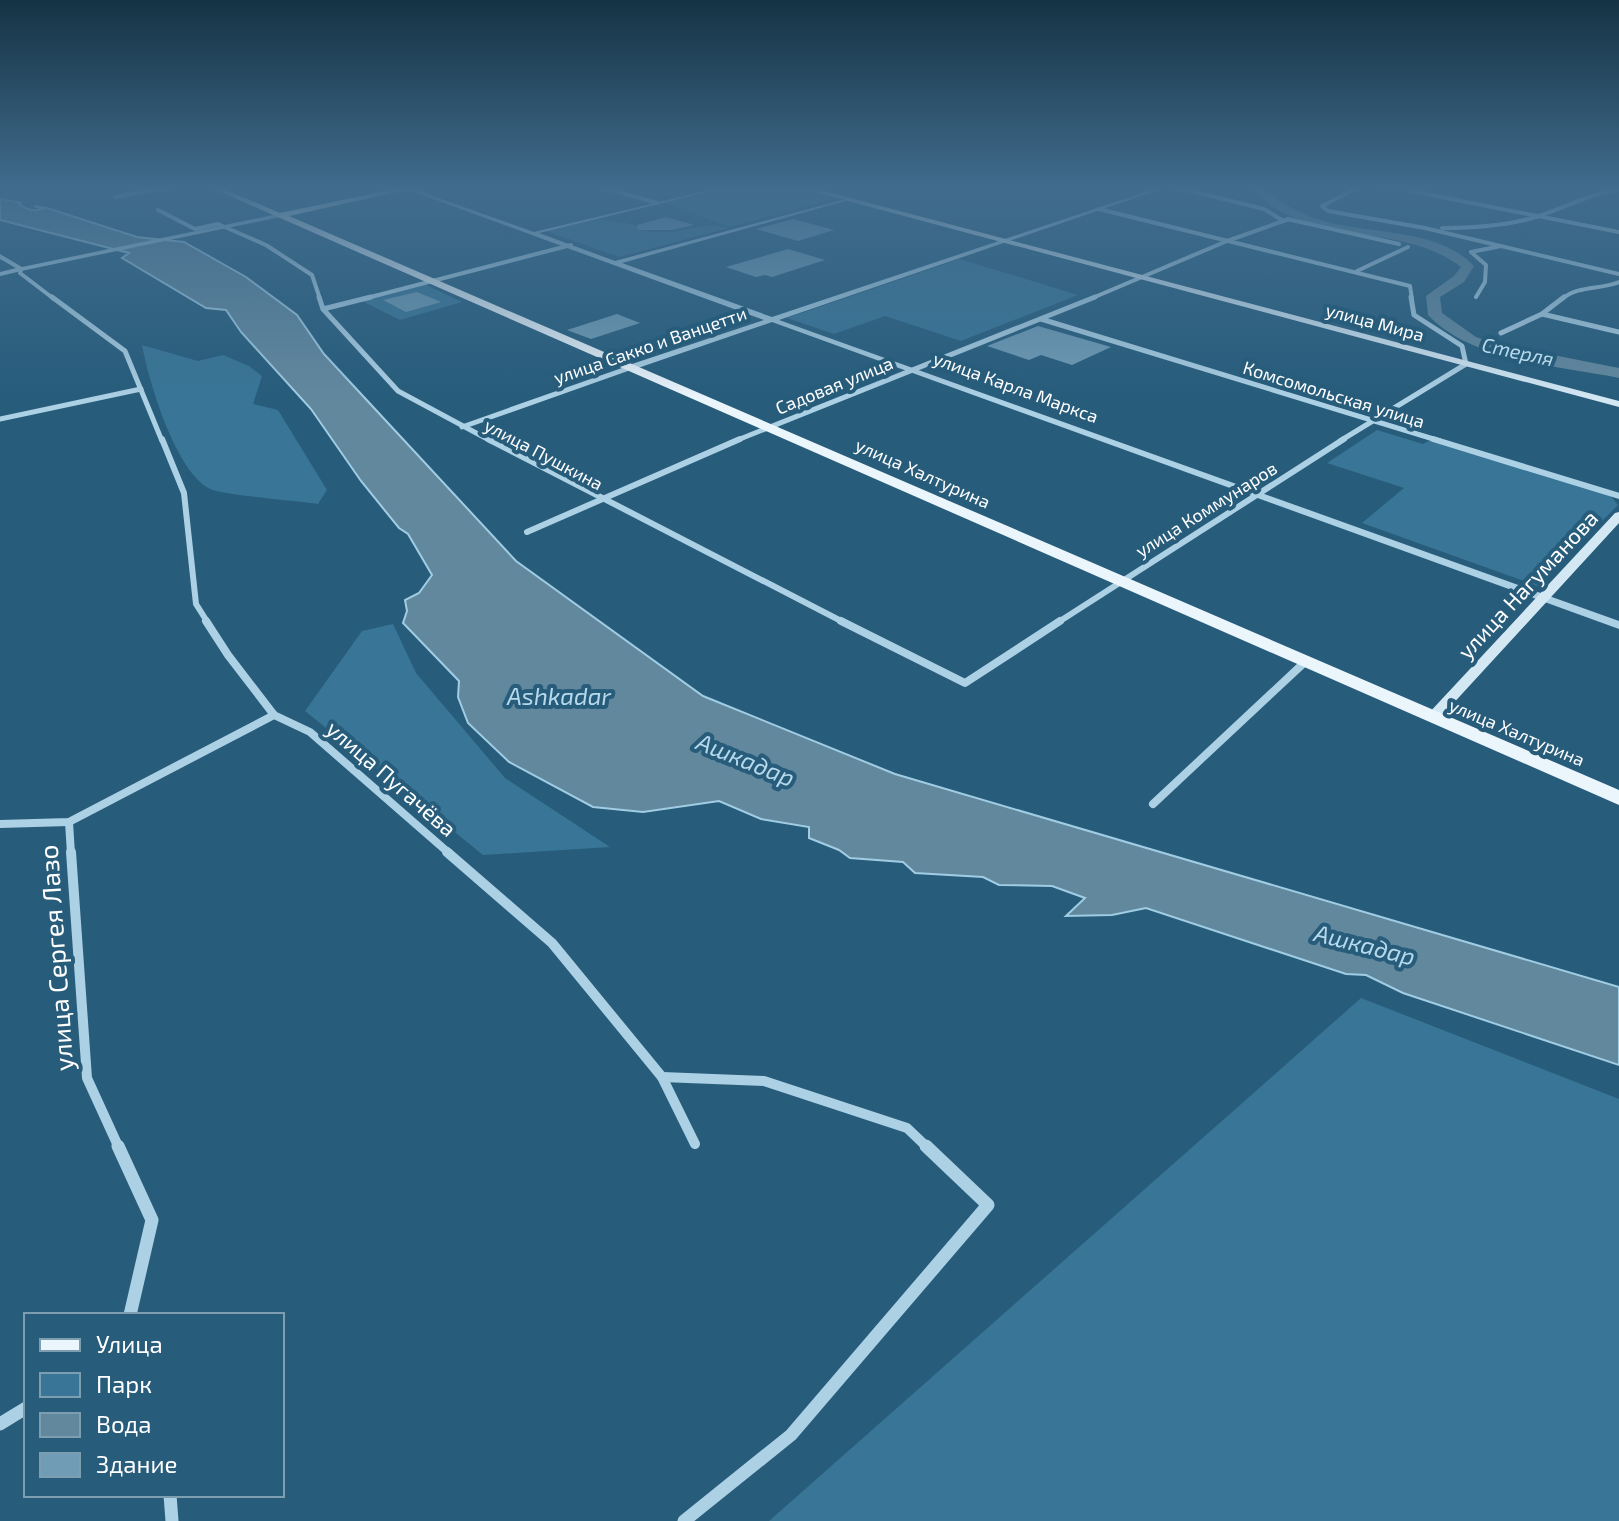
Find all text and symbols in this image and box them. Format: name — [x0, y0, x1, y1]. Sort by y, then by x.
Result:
street label: улица Мира — [1323, 298, 1427, 346]
street label: улица Сакко и Ванцетти — [551, 302, 749, 388]
water label: Стерля — [1480, 332, 1556, 370]
street label: улица Карла Маркса — [930, 347, 1102, 427]
street label: Садовая улица — [772, 351, 896, 419]
street label: Комсомольская улица — [1241, 356, 1427, 432]
street label: улица Пушкина — [481, 414, 607, 494]
street label: улица Халтурина — [852, 433, 994, 513]
street label: улица Коммунаров — [1131, 457, 1281, 561]
street label: улица Нагуманова — [1452, 504, 1603, 664]
water label: Ashkadar — [506, 681, 611, 710]
street label: улица Халтурина — [1446, 693, 1588, 771]
street label: улица Пугачёва — [321, 715, 462, 842]
water label: Ашкадар — [692, 726, 799, 792]
street label: улица Сергея Лазо — [32, 844, 79, 1072]
water label: Ашкадар — [1310, 917, 1419, 971]
legend — [24, 1313, 284, 1497]
text: Улица — [96, 1329, 163, 1358]
text: Парк — [96, 1369, 152, 1398]
text: Вода — [96, 1409, 152, 1438]
text: Здание — [96, 1449, 178, 1478]

